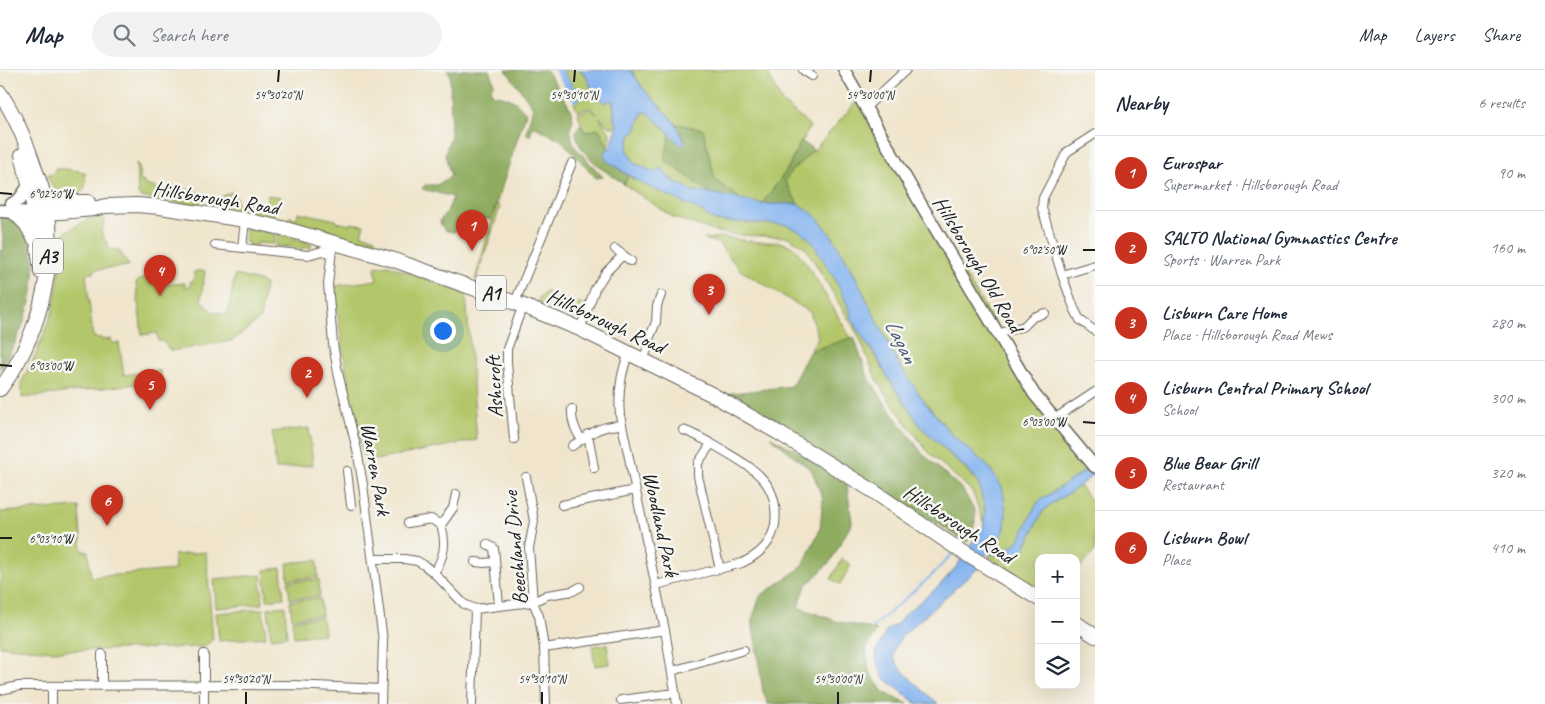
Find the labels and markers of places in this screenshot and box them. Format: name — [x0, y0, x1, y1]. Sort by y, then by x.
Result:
pin: 1 — [456, 210, 488, 251]
pin: 4 — [144, 255, 176, 296]
pin: 3 — [693, 274, 725, 315]
pin: 2 — [291, 357, 323, 398]
pin: 5 — [134, 369, 166, 410]
pin: 6 — [91, 485, 123, 526]

